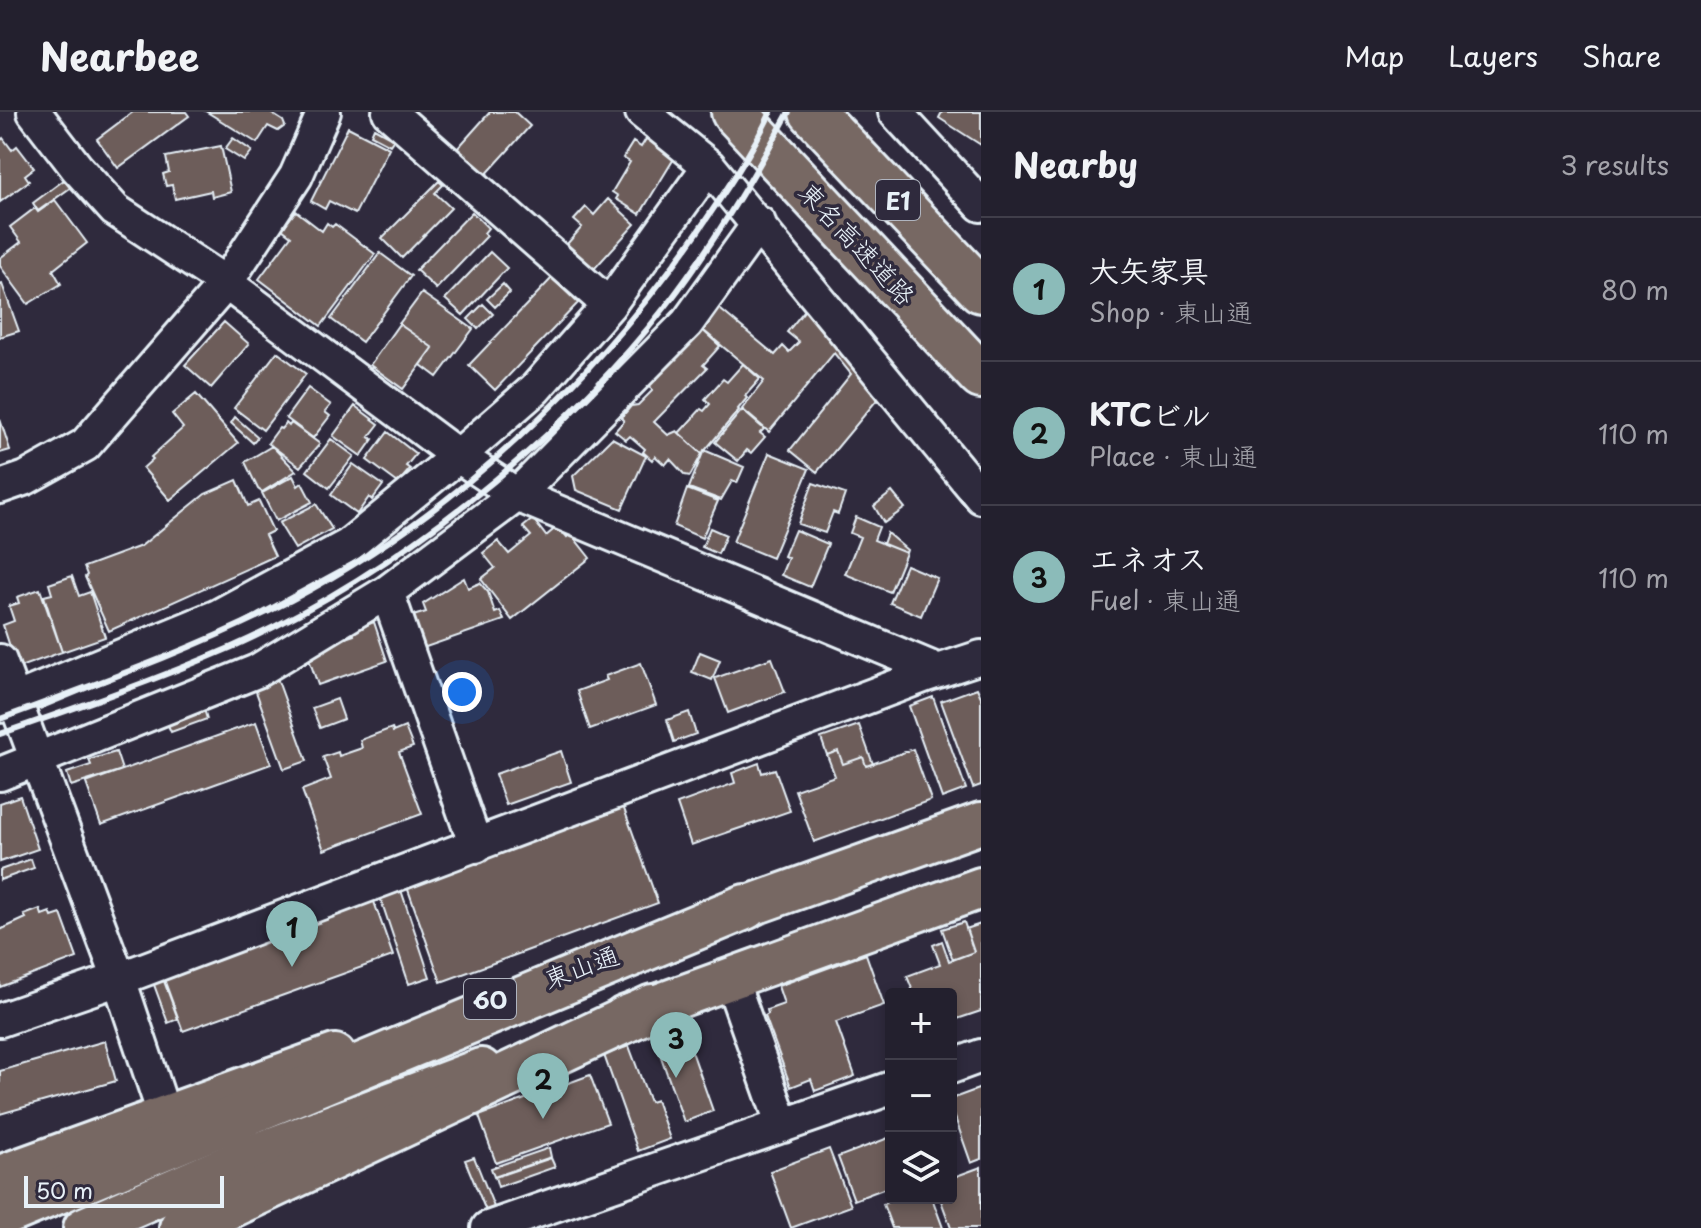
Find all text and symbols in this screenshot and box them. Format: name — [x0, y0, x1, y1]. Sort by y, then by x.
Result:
text: Nearbee — [40, 27, 199, 84]
text: Map — [1344, 34, 1404, 77]
text: Layers — [1448, 34, 1538, 77]
text: Share — [1582, 34, 1661, 77]
text: Nearby — [1013, 138, 1138, 190]
text: 3 results — [1561, 145, 1669, 184]
street label: 東名高速道路 — [791, 173, 925, 313]
road number: E1 — [876, 180, 920, 220]
text: 大矢家具 — [1089, 247, 1209, 292]
text: 1 — [1033, 270, 1045, 309]
text: 80 m — [1601, 270, 1669, 309]
text: Shop · 東山通 — [1089, 292, 1252, 331]
text: KTCビル — [1089, 391, 1211, 436]
text: 2 — [1030, 414, 1048, 453]
text: 110 m — [1598, 414, 1669, 453]
text: Place · 東山通 — [1089, 436, 1257, 475]
text: エネオス — [1089, 535, 1207, 580]
text: 3 — [1030, 558, 1048, 597]
text: 110 m — [1598, 558, 1669, 597]
text: Fuel · 東山通 — [1089, 580, 1241, 619]
your location — [442, 672, 482, 712]
pin: 1 — [266, 901, 318, 967]
street label: 東山通 — [538, 934, 624, 998]
road number: 60 — [464, 979, 516, 1019]
map controls — [885, 988, 957, 1204]
button: + — [885, 988, 957, 1060]
pin: 3 — [650, 1012, 702, 1078]
pin: 2 — [517, 1053, 569, 1119]
button: − — [885, 1060, 957, 1132]
button: layers — [885, 1132, 957, 1204]
scale bar — [24, 1172, 224, 1208]
text: 50 m — [36, 1173, 93, 1206]

